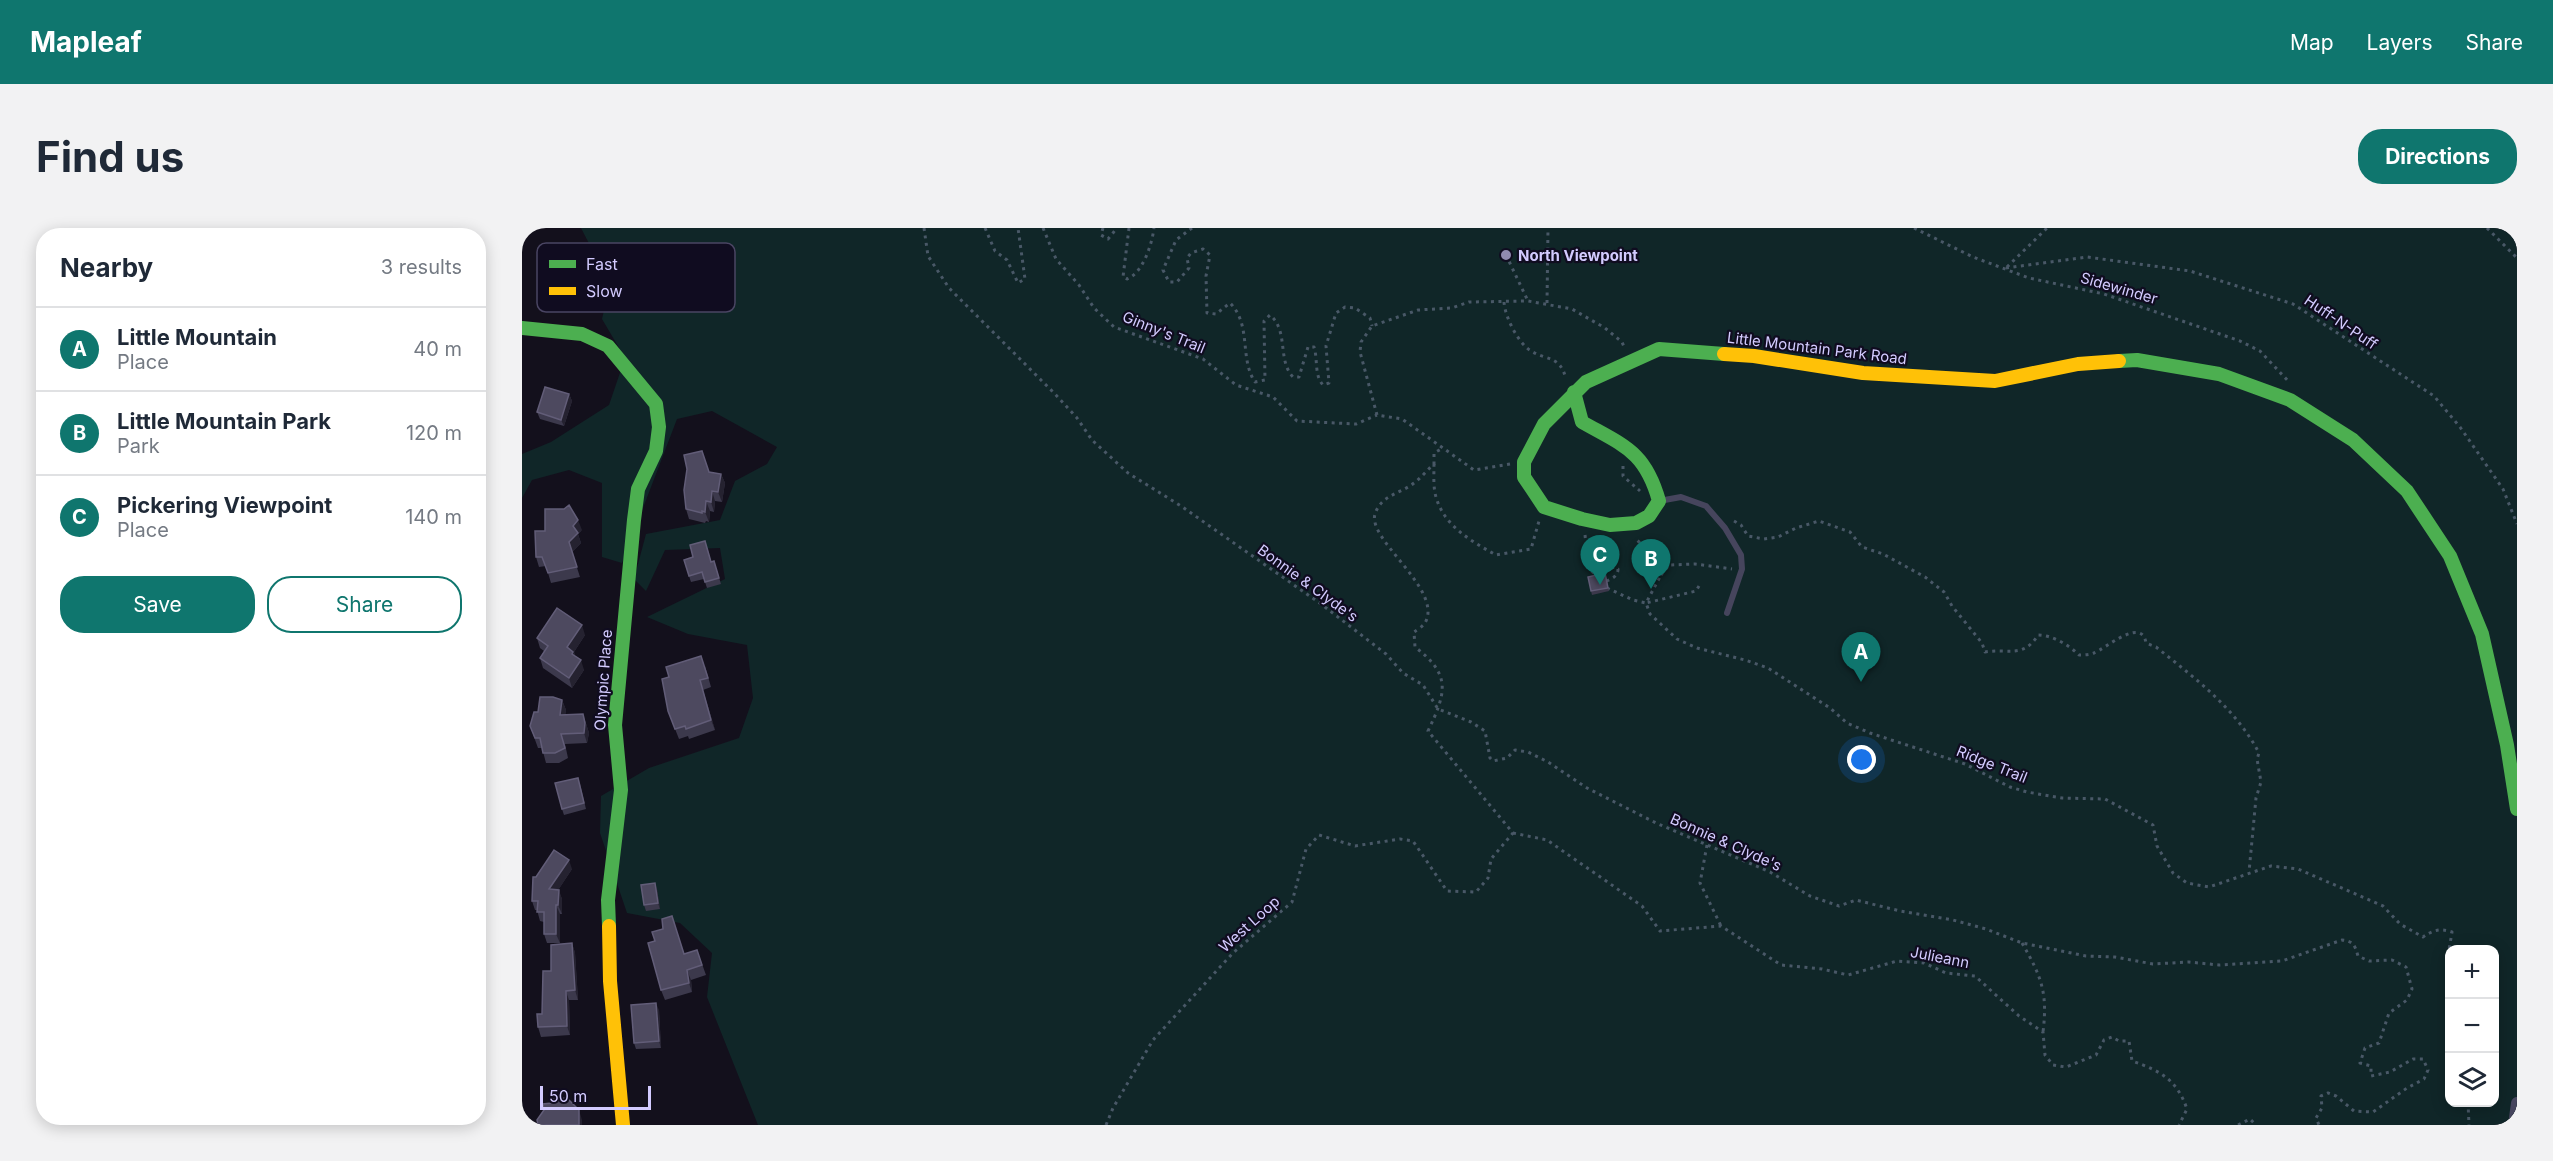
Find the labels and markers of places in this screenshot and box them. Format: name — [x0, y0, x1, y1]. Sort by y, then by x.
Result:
place label: North Viewpoint — [1518, 246, 1638, 265]
marker: North Viewpoint — [1499, 248, 1513, 262]
pin: C — [1580, 536, 1620, 585]
pin: B — [1632, 540, 1670, 589]
pin: A — [1842, 632, 1880, 682]

